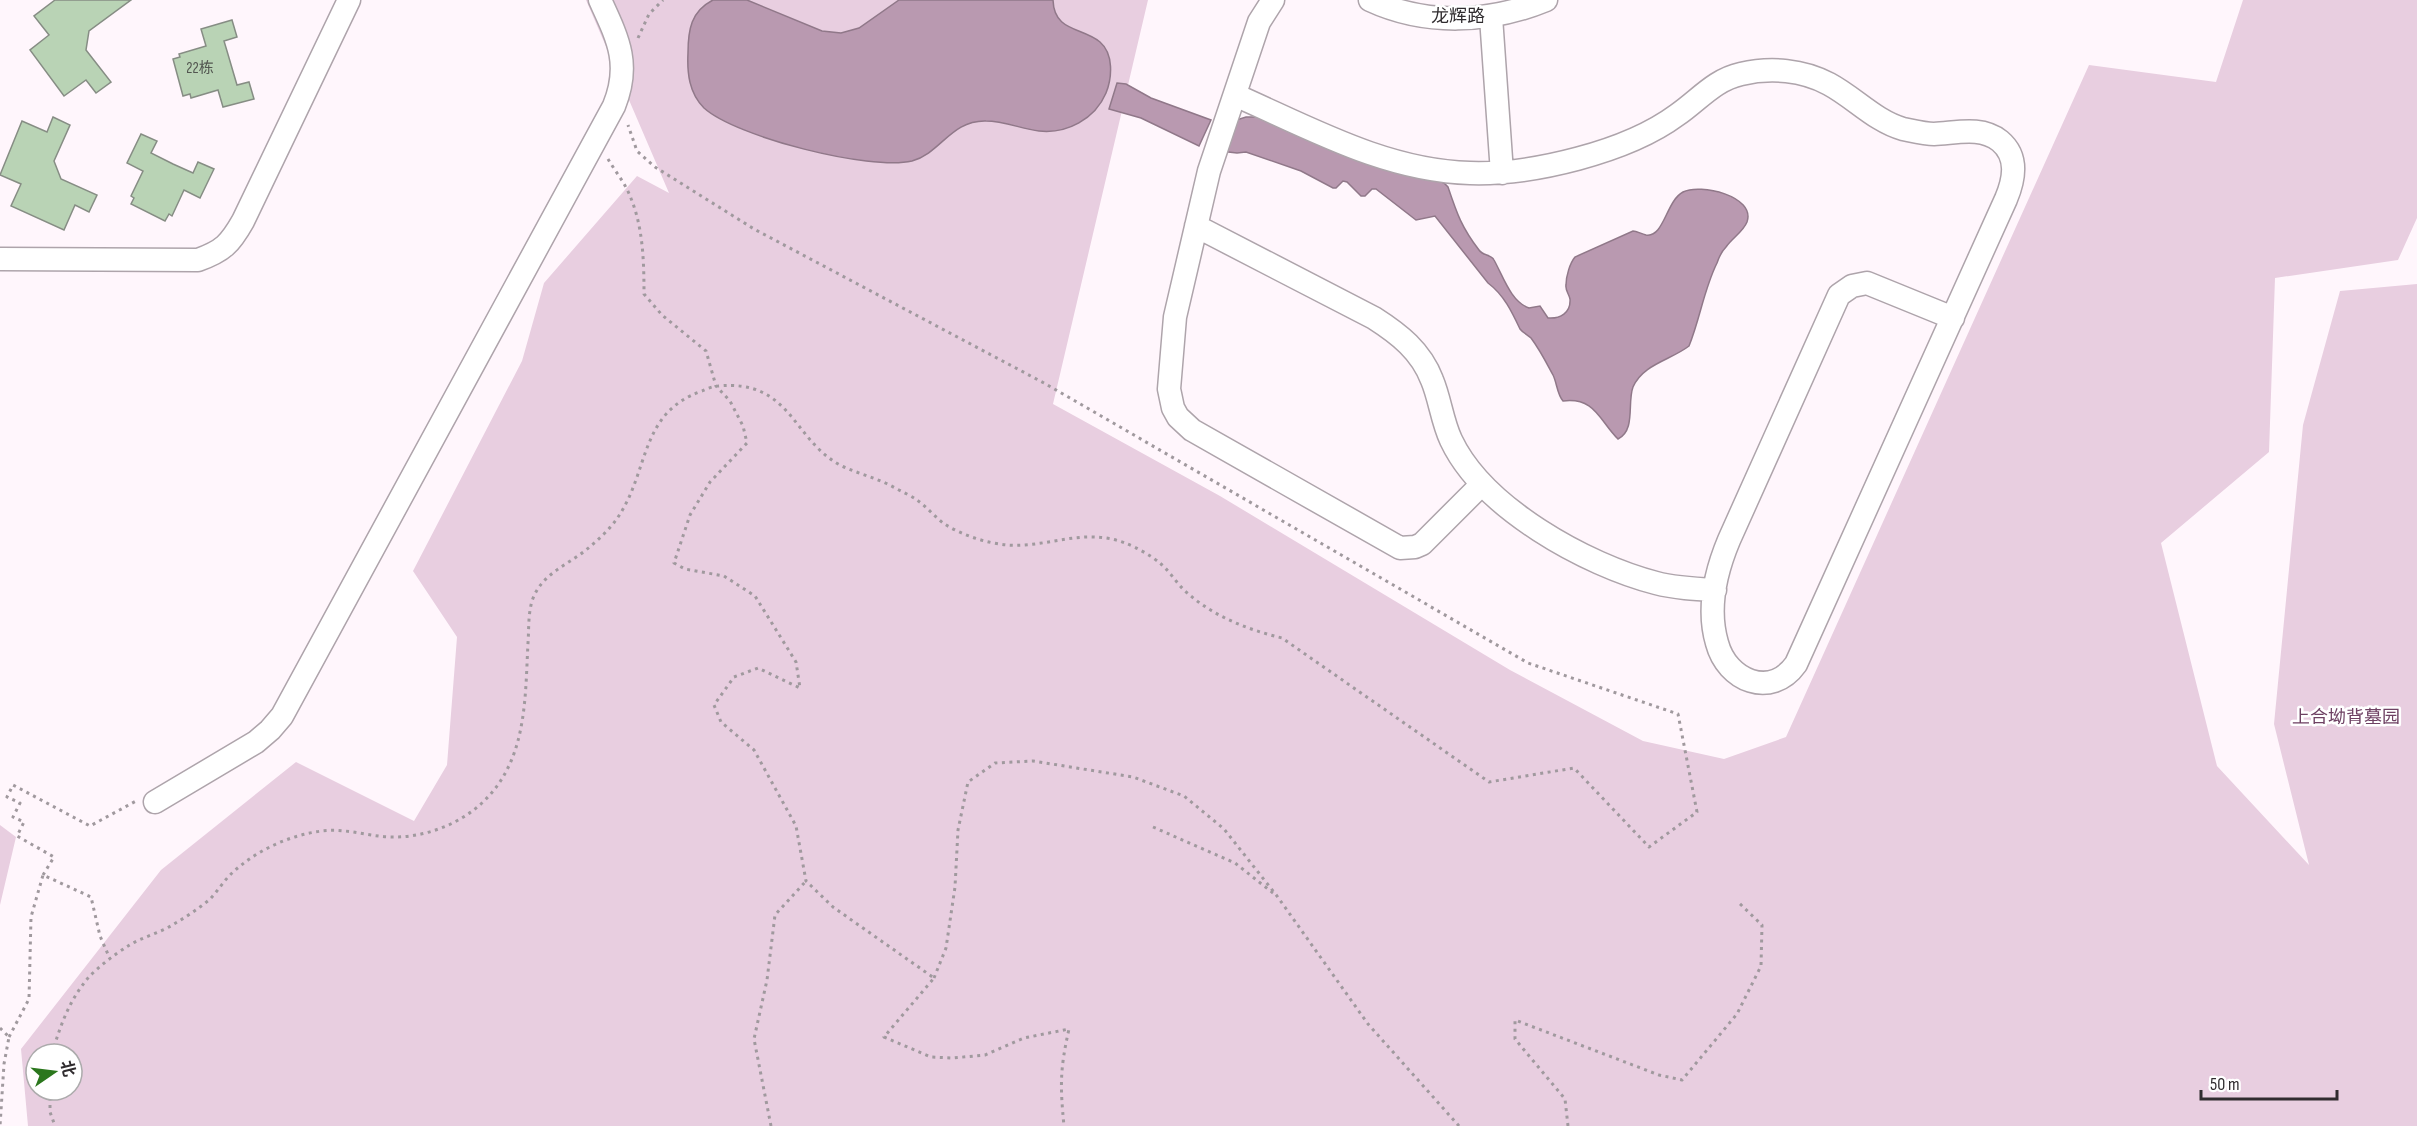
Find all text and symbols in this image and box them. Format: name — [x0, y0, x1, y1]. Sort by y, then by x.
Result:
street label: 龙辉路 — [1431, 6, 1485, 27]
house number: 22栋 — [186, 59, 214, 78]
park label: 上合坳背墓园 — [2292, 707, 2400, 728]
north arrow — [24, 1042, 84, 1102]
text: 北 — [56, 1059, 78, 1079]
scale bar — [2201, 1063, 2338, 1101]
text: 50 m — [2210, 1074, 2240, 1095]

